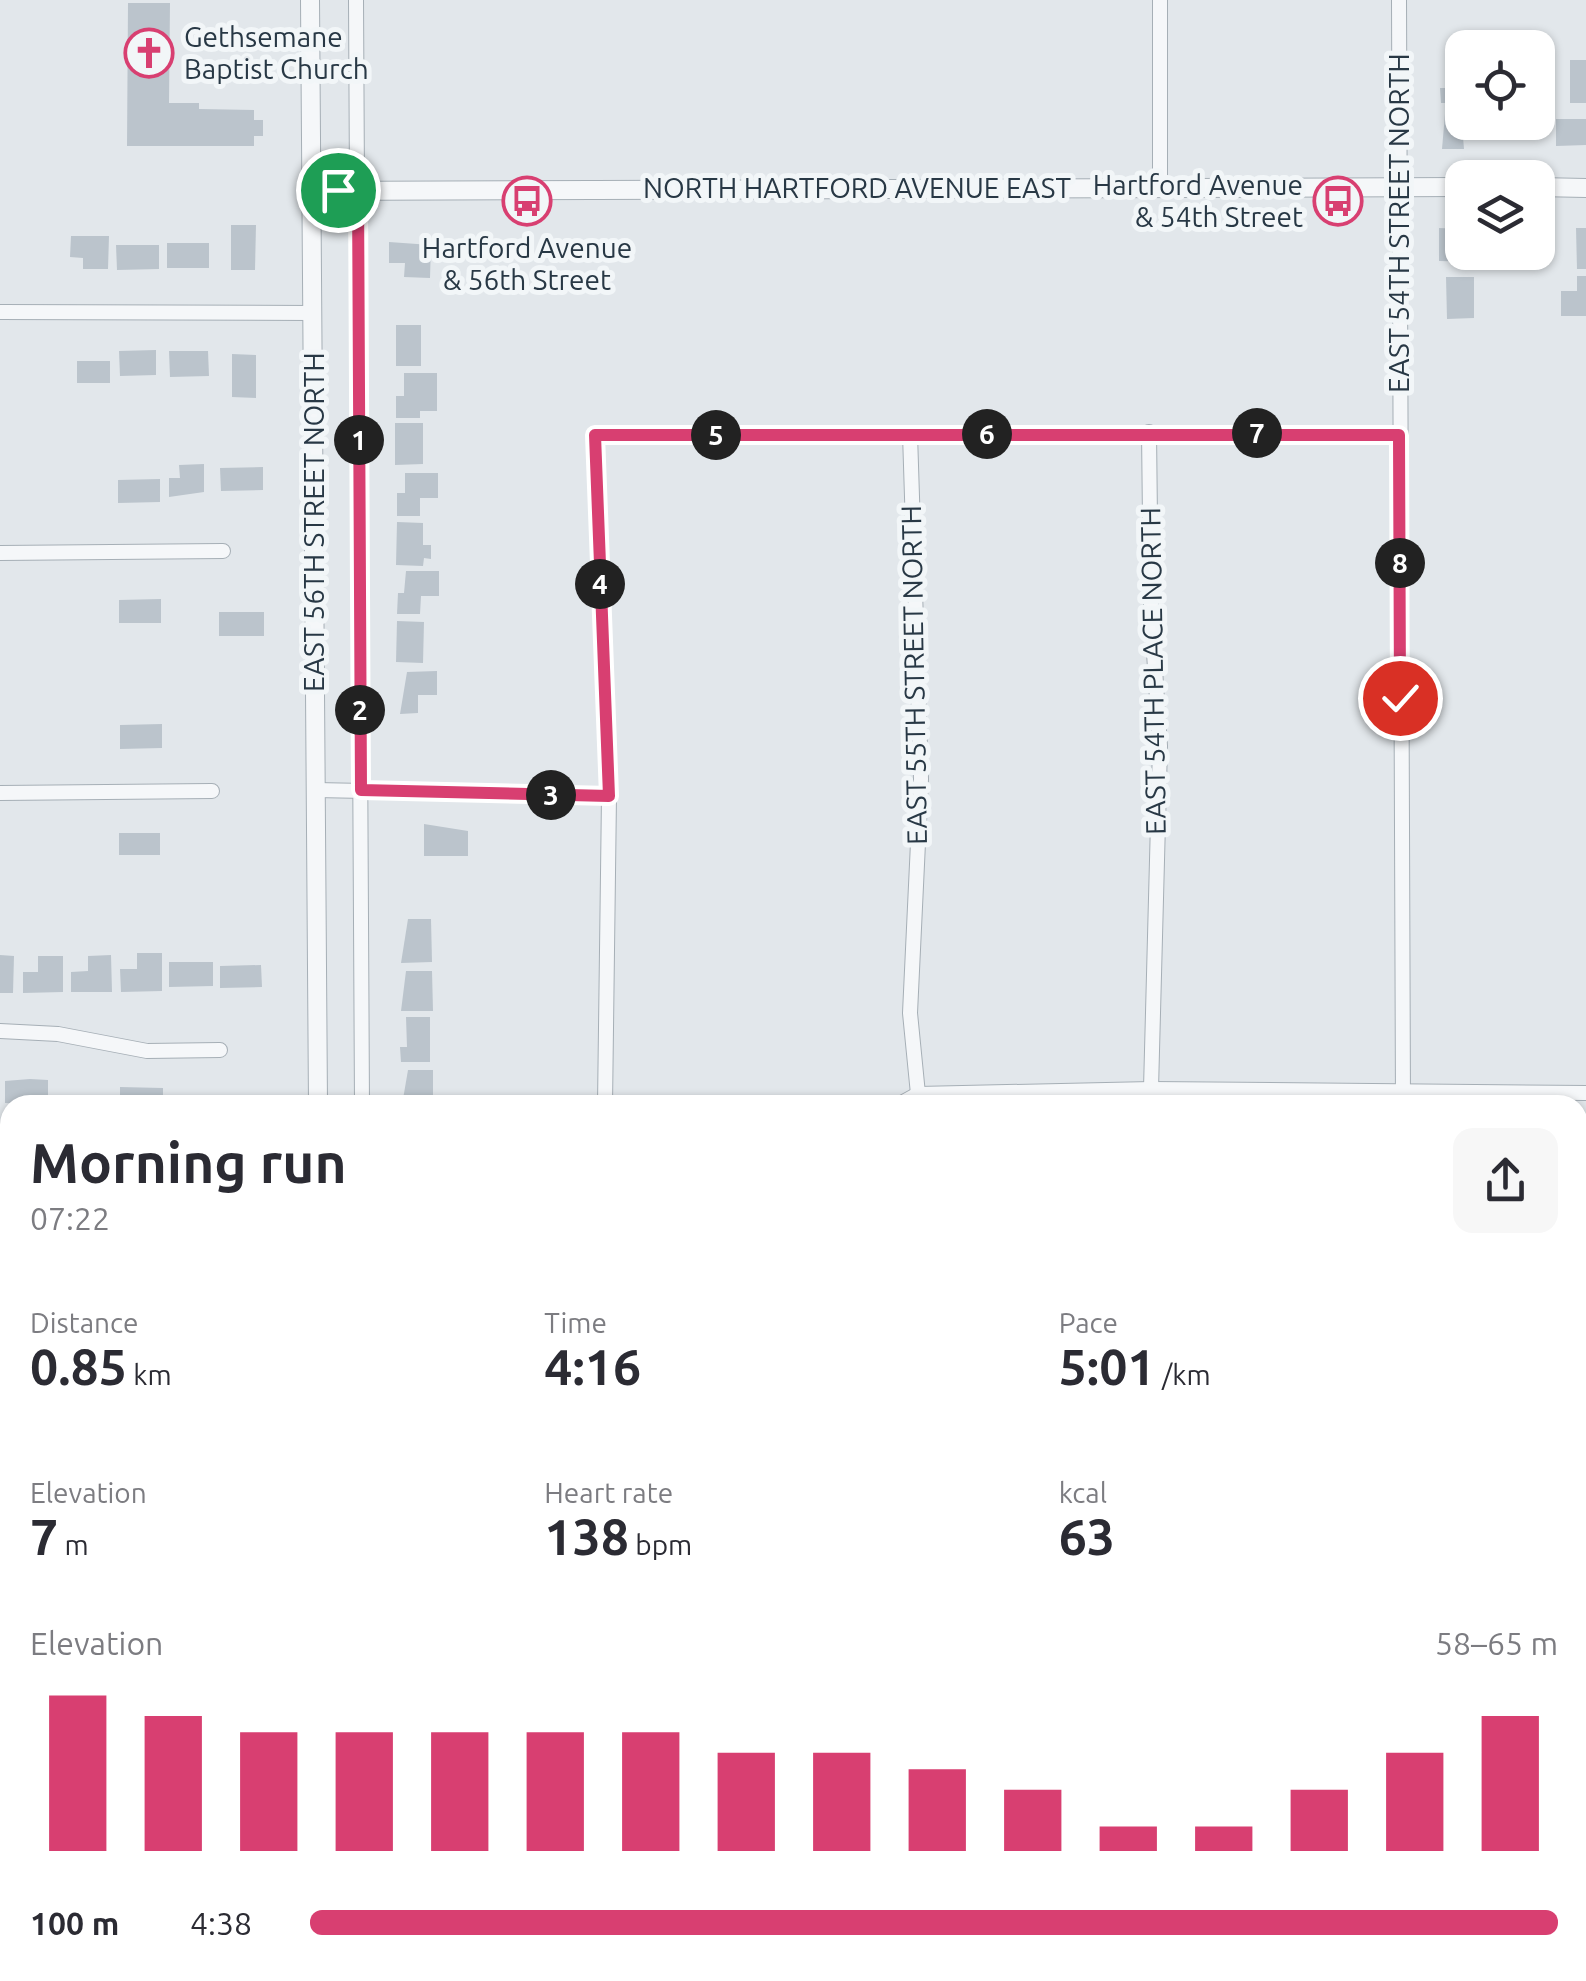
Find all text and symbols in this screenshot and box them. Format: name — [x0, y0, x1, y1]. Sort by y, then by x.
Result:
place label: Gethsemane Baptist Church — [184, 21, 369, 84]
church icon: Gethsemane Baptist Church — [123, 27, 175, 79]
map controls — [1445, 30, 1555, 270]
button: locate — [1445, 30, 1555, 140]
street label: EAST 54TH STREET NORTH — [1383, 53, 1414, 393]
pin — [296, 148, 381, 233]
button: layers — [1445, 160, 1555, 270]
icon: arrive — [311, 163, 366, 218]
place label: Hartford Avenue & 54th Street — [1093, 169, 1303, 232]
street label: NORTH HARTFORD AVENUE EAST — [643, 172, 1071, 203]
bus stop icon: Hartford Avenue & 56th Street — [501, 175, 553, 227]
bus stop icon: Hartford Avenue & 54th Street — [1312, 175, 1364, 227]
place label: Hartford Avenue & 56th Street — [422, 232, 632, 295]
street label: EAST 56TH STREET NORTH — [298, 352, 329, 692]
pin: 7 — [1232, 408, 1282, 458]
pin: 6 — [962, 409, 1012, 459]
pin: 5 — [691, 410, 741, 460]
pin: 1 — [334, 415, 384, 465]
text: 7 — [1249, 417, 1265, 448]
text: 6 — [979, 418, 995, 449]
text: 5 — [708, 419, 724, 450]
text: 1 — [351, 424, 367, 455]
street label: EAST 55TH STREET NORTH — [895, 505, 932, 845]
street label: EAST 54TH PLACE NORTH — [1134, 507, 1171, 835]
pin: 8 — [1375, 538, 1425, 588]
text: 8 — [1392, 547, 1408, 578]
pin: 4 — [575, 559, 625, 609]
text: 4 — [592, 568, 608, 599]
pin — [1358, 656, 1443, 741]
icon: check — [1373, 671, 1428, 726]
pin: 2 — [335, 685, 385, 735]
text: 2 — [352, 694, 368, 725]
pin: 3 — [526, 770, 576, 820]
text: 3 — [543, 779, 559, 810]
button: share — [1453, 1128, 1558, 1233]
text: Morning run — [30, 1132, 347, 1193]
text: 07:22 — [30, 1200, 110, 1236]
text: Distance — [30, 1307, 138, 1338]
text: Time — [544, 1307, 607, 1338]
text: Pace — [1059, 1307, 1118, 1338]
text: 0.85 — [30, 1338, 127, 1394]
text: 4:16 — [544, 1338, 641, 1394]
text: 5:01 — [1059, 1338, 1156, 1394]
text: km — [127, 1359, 172, 1390]
text: /km — [1156, 1359, 1211, 1390]
text: Elevation — [30, 1477, 147, 1508]
text: Heart rate — [544, 1477, 673, 1508]
text: kcal — [1059, 1477, 1107, 1508]
text: 7 — [30, 1508, 58, 1564]
text: 138 — [544, 1508, 629, 1564]
text: 63 — [1059, 1508, 1115, 1564]
text: m — [58, 1529, 89, 1560]
text: bpm — [629, 1529, 692, 1560]
text: Elevation — [30, 1625, 163, 1661]
text: 58–65 m — [1435, 1625, 1558, 1661]
text: 100 m — [30, 1905, 119, 1941]
text: 4:38 — [190, 1905, 252, 1941]

